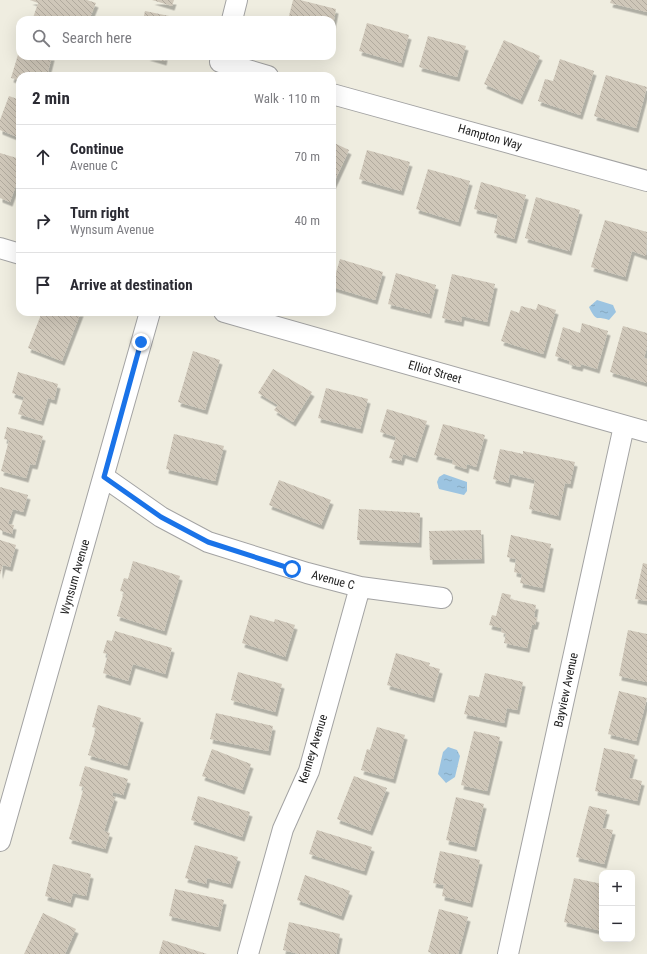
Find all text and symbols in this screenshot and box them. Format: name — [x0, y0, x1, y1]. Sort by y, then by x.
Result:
search box — [16, 16, 336, 60]
icon: search — [30, 27, 52, 49]
text: Search here — [62, 29, 132, 47]
text: 2 min — [32, 88, 70, 108]
text: Walk · 110 m — [254, 91, 320, 106]
street label: Hampton Way — [456, 121, 524, 153]
text: Continue — [70, 140, 124, 158]
icon: ahead — [32, 146, 54, 168]
text: 70 m — [294, 149, 320, 164]
text: Avenue C — [70, 158, 118, 173]
text: Turn right — [70, 204, 129, 222]
icon: right — [32, 210, 54, 232]
text: 40 m — [294, 213, 320, 228]
text: Wynsum Avenue — [70, 222, 154, 237]
icon: arrive — [32, 274, 54, 296]
text: Arrive at destination — [70, 276, 193, 294]
route end — [132, 333, 150, 351]
street label: Elliot Street — [407, 358, 464, 386]
street label: Wynsum Avenue — [58, 537, 93, 616]
route start — [283, 560, 301, 578]
street label: Avenue C — [310, 568, 356, 593]
street label: Bayview Avenue — [551, 651, 581, 729]
street label: Kenney Avenue — [296, 712, 330, 785]
map controls — [599, 870, 635, 942]
button: + — [599, 870, 635, 906]
button: − — [599, 906, 635, 942]

